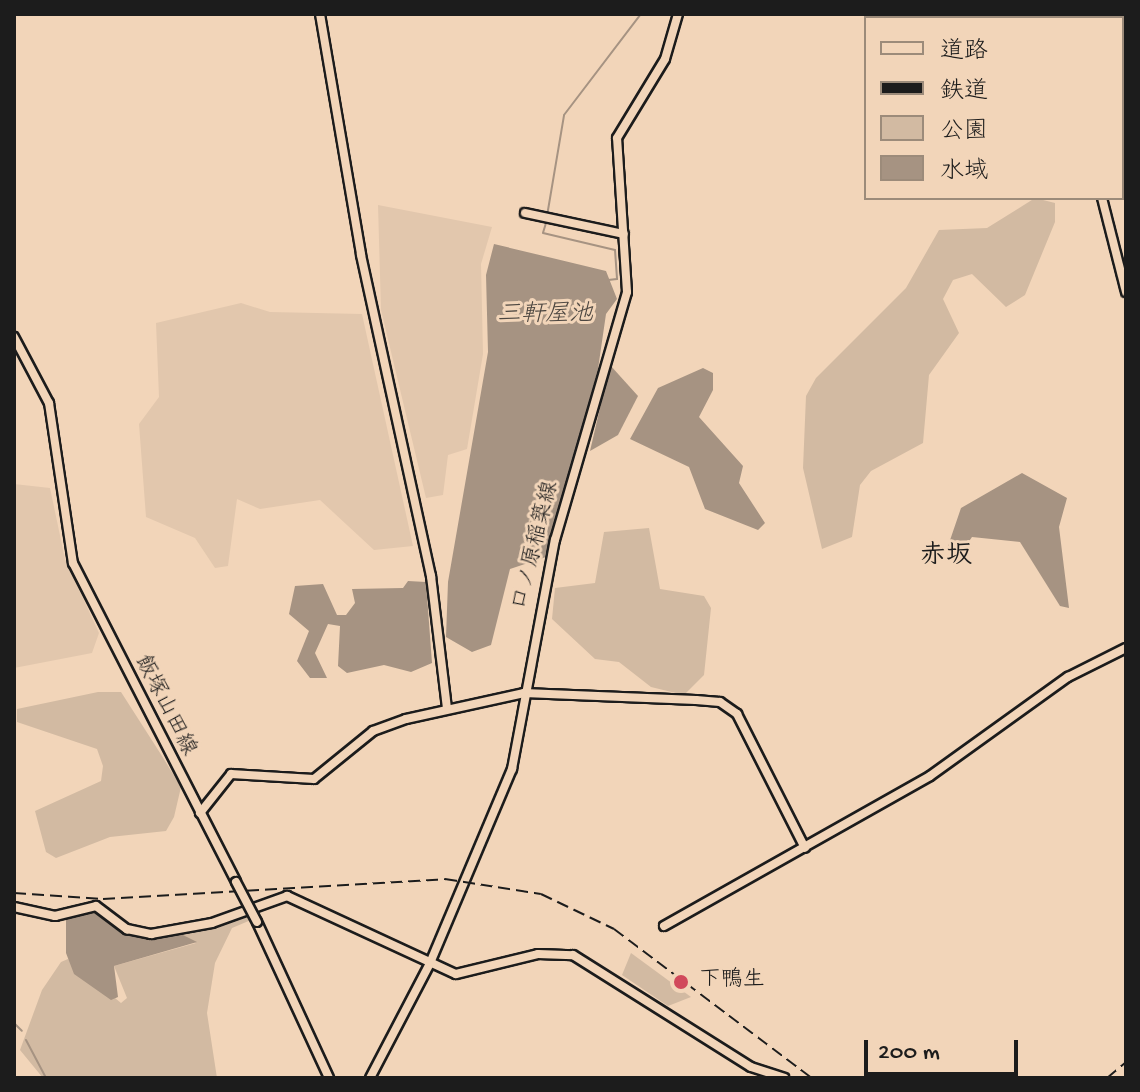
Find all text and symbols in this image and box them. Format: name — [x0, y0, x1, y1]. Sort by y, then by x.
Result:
legend — [864, 16, 1124, 200]
text: 道路 — [940, 38, 988, 67]
text: 鉄道 — [940, 78, 988, 107]
text: 公園 — [940, 118, 988, 147]
text: 水域 — [940, 158, 988, 187]
water label: 三軒屋池 — [497, 302, 593, 330]
street label: 口ノ原稲築線 — [508, 479, 566, 613]
district label: 赤坂 — [920, 542, 972, 574]
street label: 飯塚山田線 — [127, 651, 201, 761]
place label: 下鴨生 — [699, 969, 765, 995]
marker: 下鴨生 — [670, 971, 692, 993]
scale bar — [868, 1024, 1022, 1074]
text: 200 m — [878, 1039, 940, 1068]

